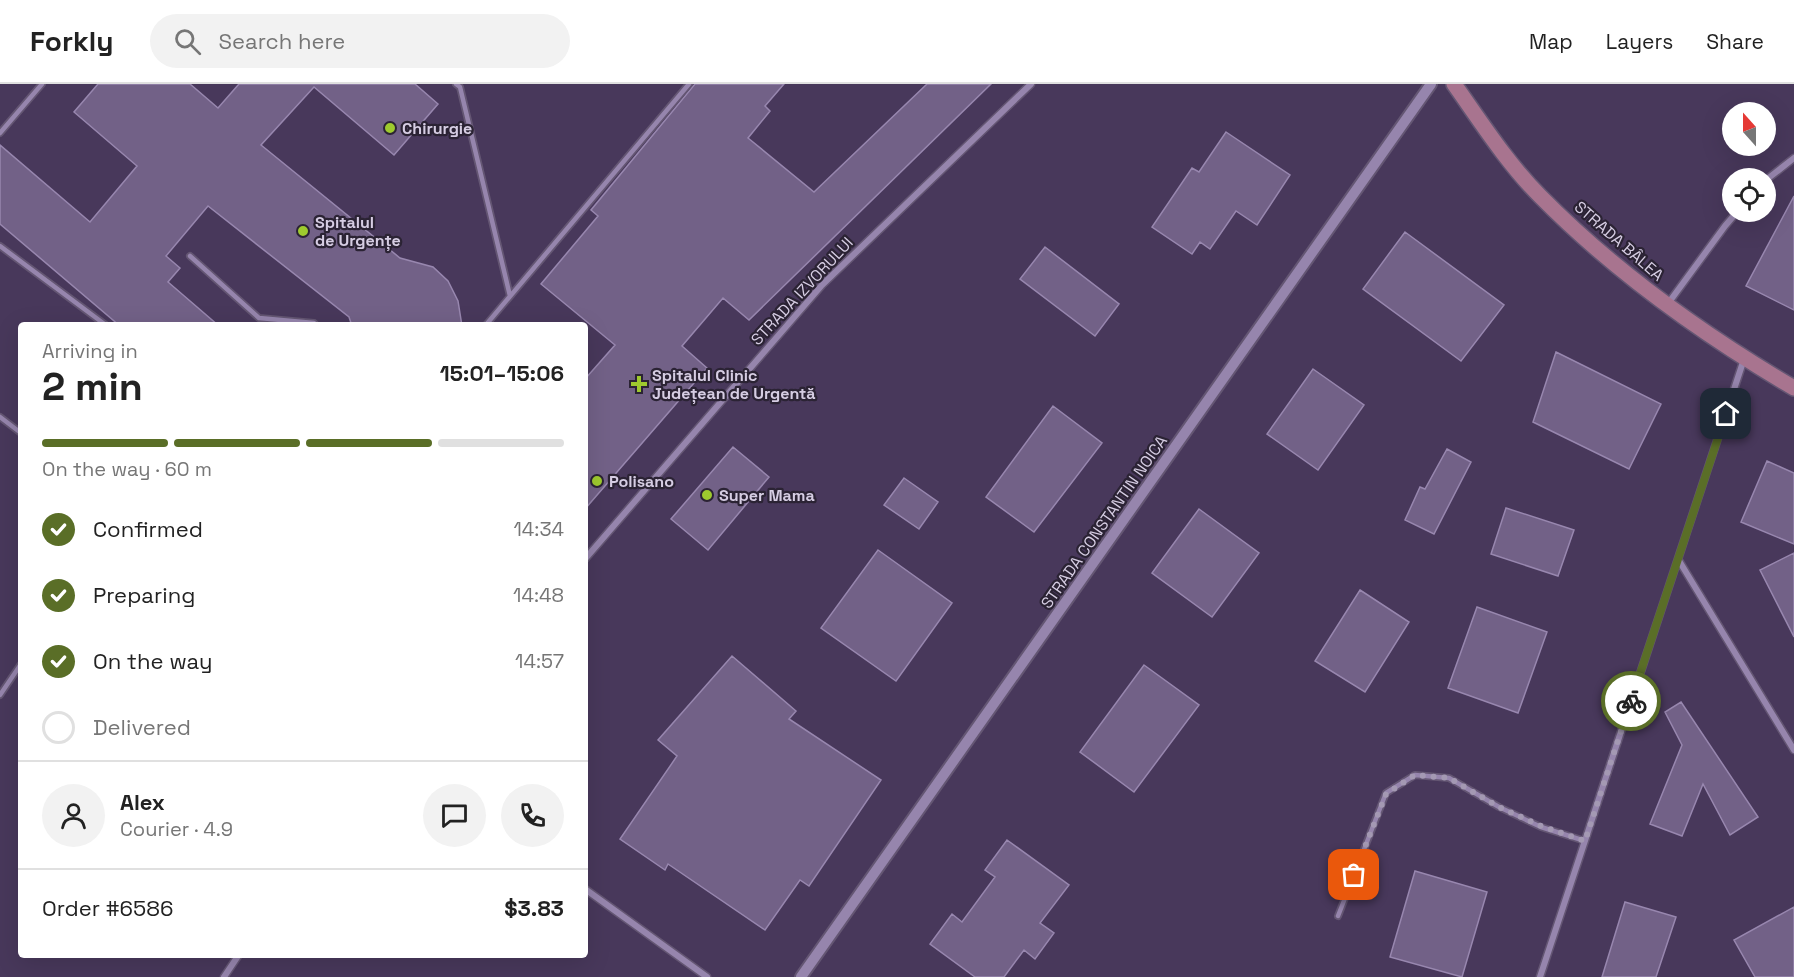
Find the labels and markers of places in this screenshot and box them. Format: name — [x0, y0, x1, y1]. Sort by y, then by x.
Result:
place label: Chirurgie — [402, 118, 472, 139]
marker: Chirurgie — [383, 121, 397, 135]
place label: Spitalul de Urgențe — [315, 212, 401, 251]
marker: Spitalul de Urgențe — [296, 224, 310, 238]
place label: Spitalul Clinic Județean de Urgentă — [652, 365, 816, 404]
marker: Spitalul Clinic Județean de Urgentă — [630, 375, 648, 393]
pin — [1700, 388, 1751, 439]
place label: Polisano — [609, 471, 674, 492]
marker: Polisano — [590, 474, 604, 488]
place label: Super Mama — [719, 485, 815, 506]
marker: Super Mama — [700, 488, 714, 502]
pin — [1328, 849, 1379, 900]

